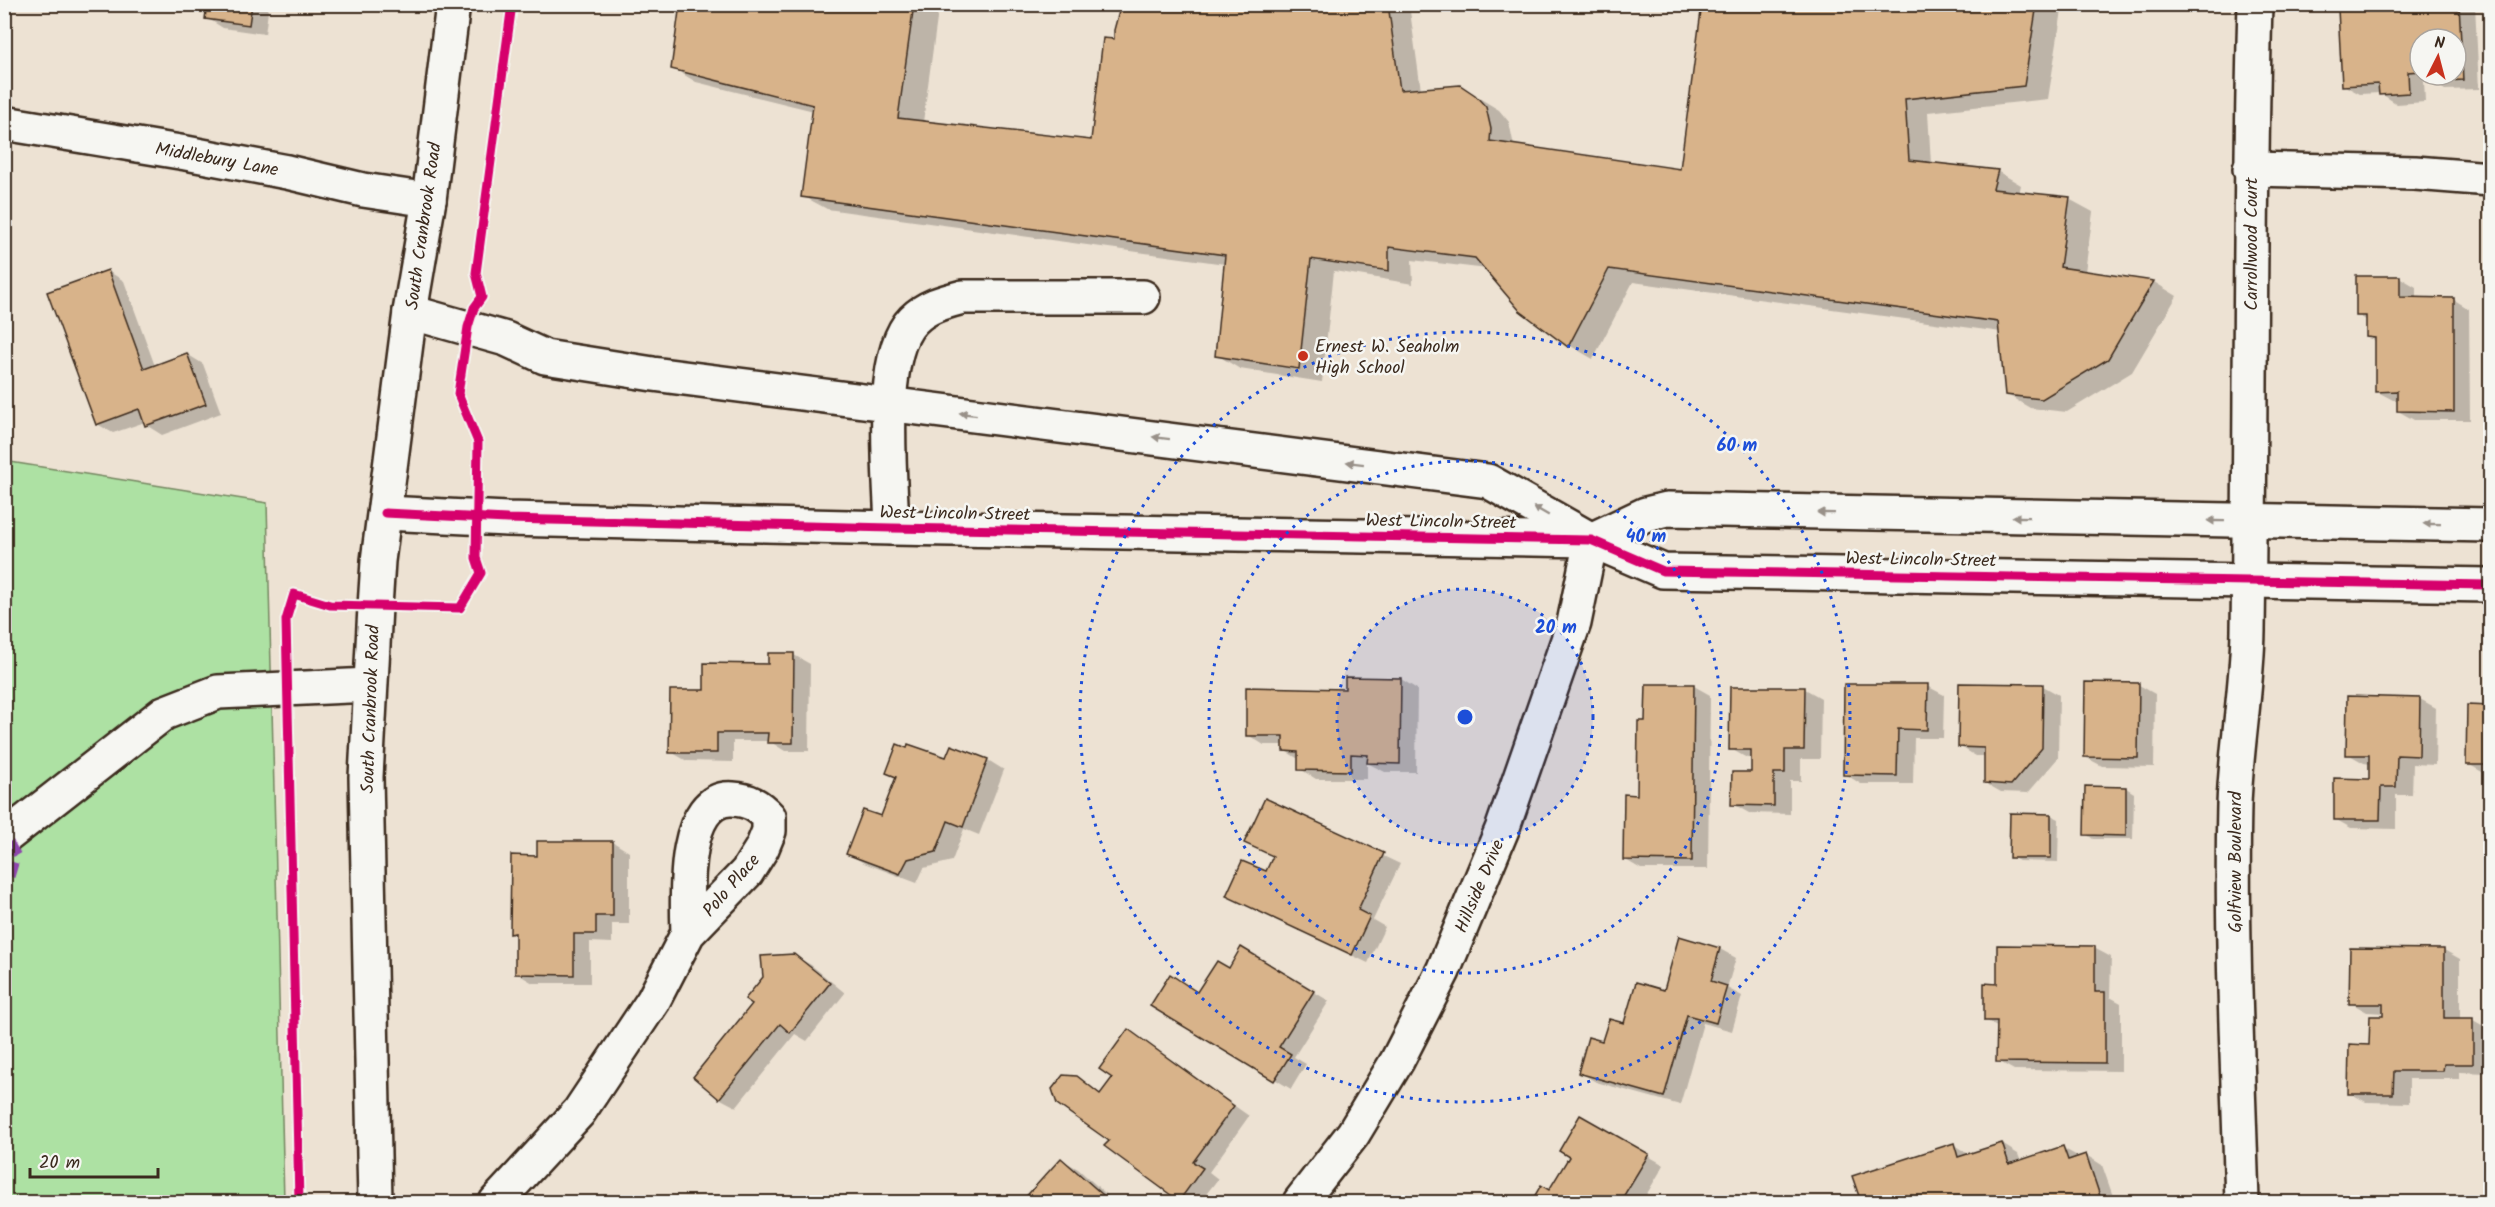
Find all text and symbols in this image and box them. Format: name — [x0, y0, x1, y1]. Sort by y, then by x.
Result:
north arrow — [2408, 27, 2468, 87]
text: N — [2433, 31, 2446, 57]
street label: Middlebury Lane — [153, 135, 281, 186]
street label: South Cranbrook Road — [398, 140, 451, 312]
street label: Carrollwood Court — [2238, 176, 2267, 311]
place label: Ernest W. Seaholm High School — [1315, 333, 1459, 383]
marker: Ernest W. Seaholm High School — [1296, 349, 1310, 363]
one-way arrow — [958, 409, 977, 418]
text: 60 m — [1717, 432, 1758, 461]
one-way arrow — [1152, 434, 1171, 443]
one-way arrow — [1345, 459, 1364, 468]
street label: West Lincoln Street — [879, 499, 1032, 530]
one-way arrow — [1532, 506, 1549, 516]
street label: West Lincoln Street — [1365, 507, 1518, 538]
one-way arrow — [1817, 508, 1836, 518]
one-way arrow — [2012, 512, 2031, 522]
one-way arrow — [2207, 516, 2226, 526]
one-way arrow — [2423, 519, 2442, 529]
text: 40 m — [1626, 523, 1667, 552]
street label: West Lincoln Street — [1845, 545, 1998, 576]
text: 20 m — [1535, 614, 1577, 643]
street label: South Cranbrook Road — [354, 623, 389, 794]
centre of rings — [1455, 707, 1475, 727]
street label: Golfview Boulevard — [2222, 790, 2251, 933]
street label: Hillside Drive — [1448, 835, 1513, 938]
street label: Polo Place — [696, 848, 768, 924]
scale bar — [30, 1141, 158, 1179]
text: 20 m — [39, 1149, 80, 1178]

